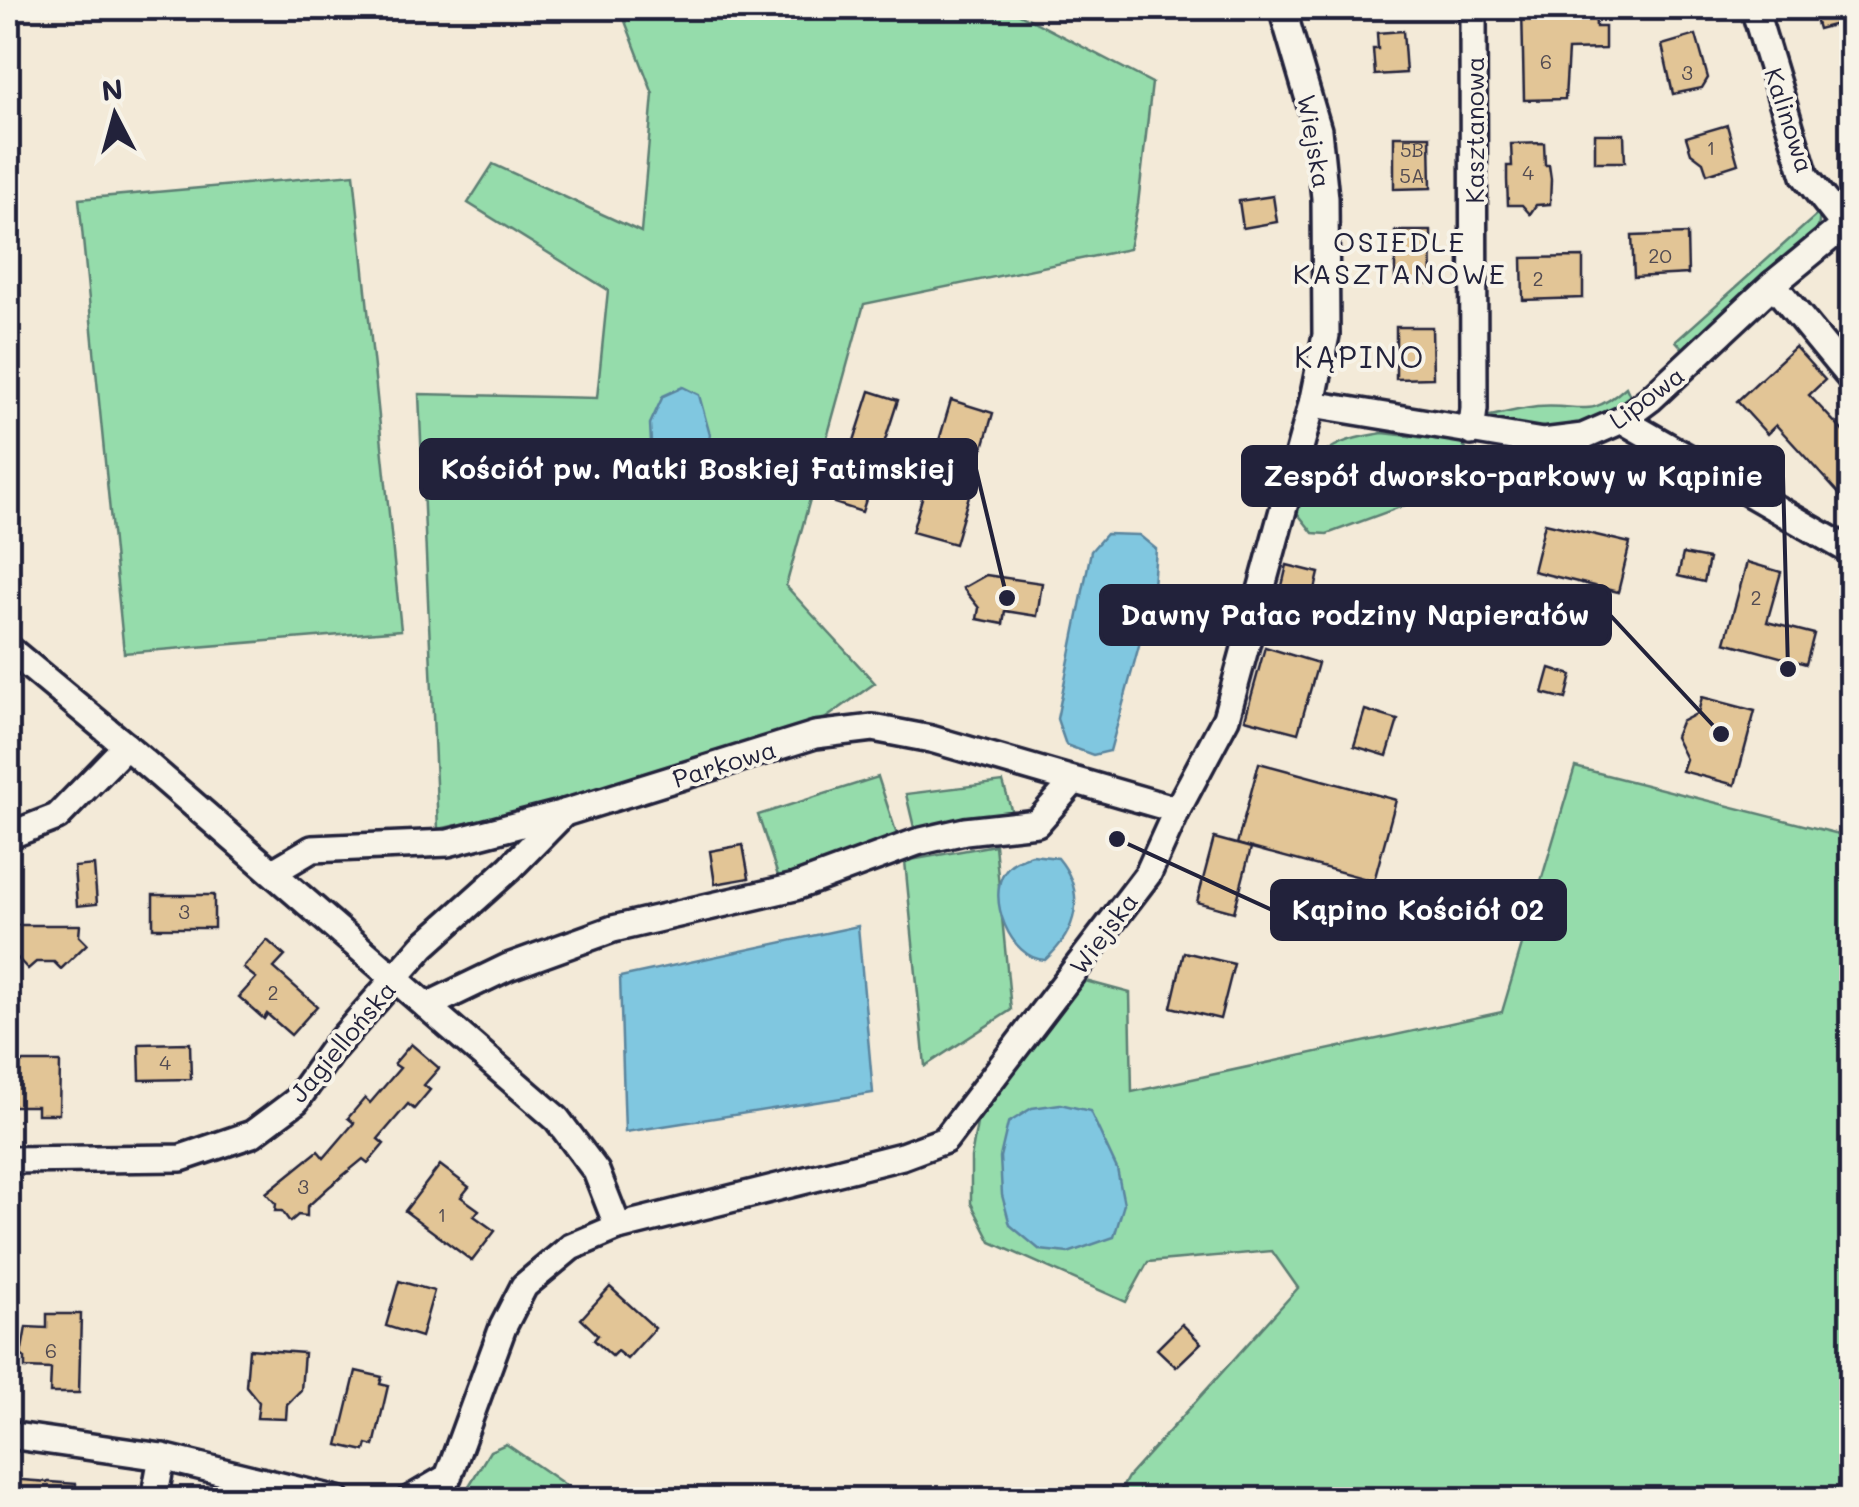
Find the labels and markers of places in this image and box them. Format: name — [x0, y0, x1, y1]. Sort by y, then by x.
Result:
callout: Kościół pw. Matki Boskiej Fatimskiej — [421, 440, 976, 498]
callout: Zespół dworsko-parkowy w Kąpinie — [1243, 447, 1783, 505]
callout: Dawny Pałac rodziny Napierałów — [1101, 586, 1610, 644]
callout: Kąpino Kościół 02 — [1272, 881, 1565, 939]

